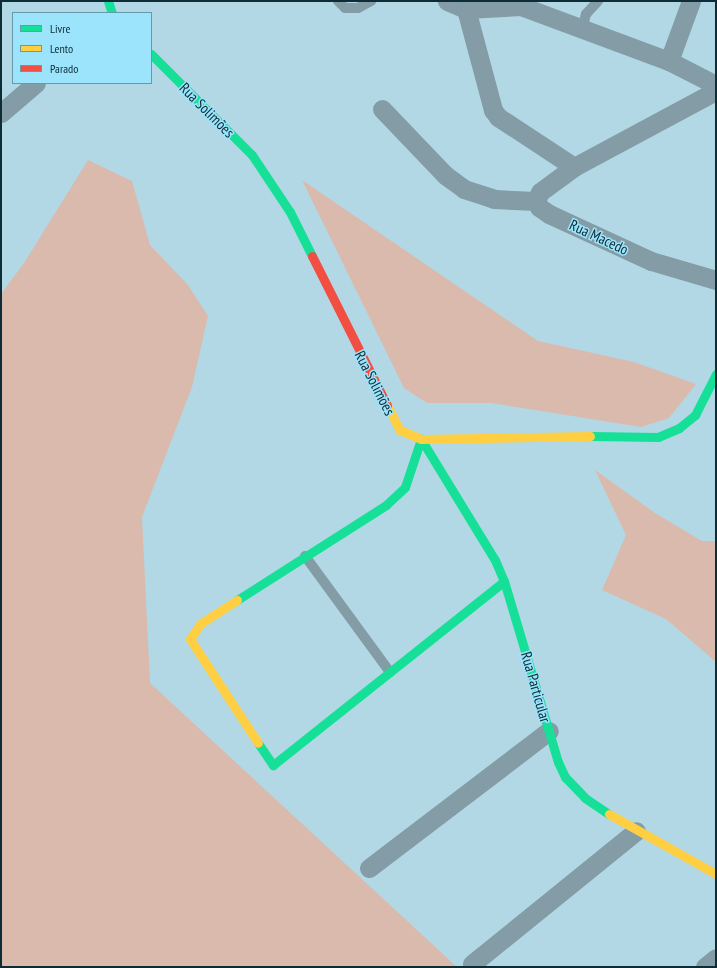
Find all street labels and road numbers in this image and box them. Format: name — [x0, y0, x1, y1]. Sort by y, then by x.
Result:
street label: Rua Solimões — [176, 79, 238, 141]
street label: Rua Macedo — [567, 216, 631, 258]
street label: Rua Solimões — [351, 348, 399, 418]
street label: Rua Particular — [517, 650, 555, 724]

